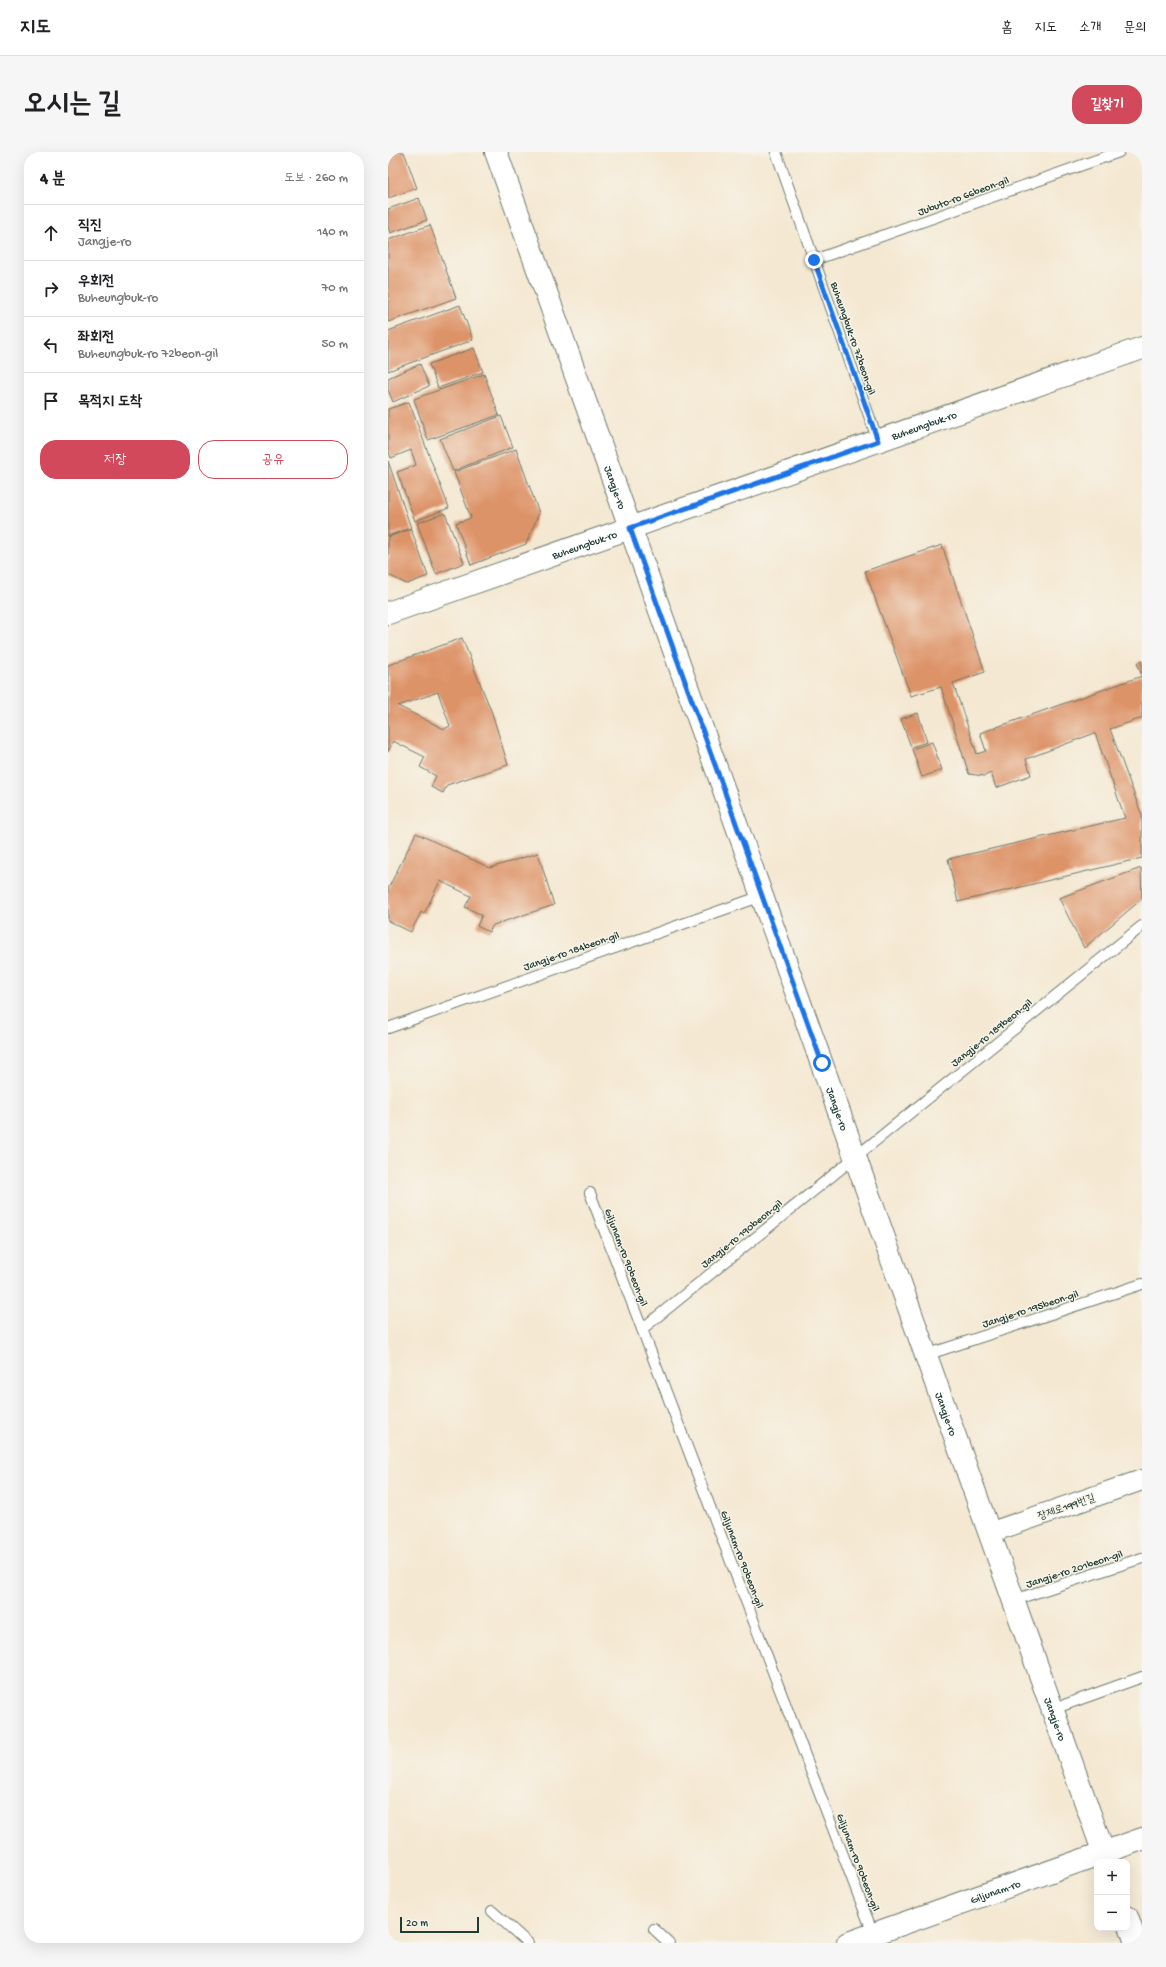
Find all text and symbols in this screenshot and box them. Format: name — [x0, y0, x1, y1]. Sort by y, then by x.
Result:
text: 지도 — [20, 17, 51, 40]
text: 홈 — [1001, 20, 1012, 37]
text: 지도 — [1034, 20, 1057, 37]
text: 소개 — [1079, 20, 1101, 37]
text: 문의 — [1123, 20, 1146, 37]
button: 길찾기 — [1072, 85, 1142, 124]
text: 오시는 길 — [24, 89, 121, 122]
text: 4 분 — [40, 170, 66, 190]
text: 도보 · 260 m — [284, 171, 348, 186]
street label: Jubuto-ro 66beon-gil — [917, 175, 1011, 219]
text: 직진 — [78, 217, 102, 235]
icon: ahead — [40, 222, 62, 244]
text: 140 m — [317, 225, 348, 240]
text: Jangje-ro — [78, 235, 132, 250]
route end — [805, 251, 823, 269]
text: 우회전 — [78, 273, 114, 291]
icon: right — [40, 278, 62, 300]
street label: Buheungbuk-ro 72beon-gil — [827, 280, 877, 397]
text: 70 m — [322, 281, 348, 296]
text: Buheungbuk-ro — [78, 291, 158, 306]
text: 좌회전 — [78, 329, 114, 347]
icon: left — [40, 334, 62, 356]
text: 50 m — [321, 337, 348, 352]
text: Buheungbuk-ro 72beon-gil — [78, 347, 218, 362]
icon: arrive — [40, 390, 62, 412]
text: 목적지 도착 — [78, 393, 142, 411]
street label: Buheungbuk-ro — [889, 410, 959, 444]
button: 저장 — [40, 440, 190, 479]
button: 공유 — [198, 440, 348, 479]
street label: Jangje-ro — [601, 465, 627, 512]
street label: Buheungbuk-ro — [550, 529, 619, 563]
street label: Jangje-ro 184beon-gil — [522, 930, 622, 974]
street label: Jangje-ro 189beon-gil — [949, 997, 1036, 1070]
route start — [813, 1054, 831, 1072]
street label: Jangje-ro — [823, 1086, 849, 1133]
street label: Jangje-ro 190beon-gil — [699, 1198, 786, 1271]
street label: Giljunam-ro 90beon-gil — [601, 1207, 650, 1309]
street label: Jangje-ro 195beon-gil — [981, 1288, 1081, 1331]
street label: Jangje-ro — [932, 1391, 958, 1438]
street label: 장제로199번길 — [1036, 1492, 1097, 1523]
street label: Giljunam-ro 90beon-gil — [717, 1509, 766, 1611]
street label: Jangje-ro 201beon-gil — [1025, 1548, 1125, 1591]
street label: Jangje-ro — [1041, 1696, 1067, 1743]
street label: Giljunam-ro 90beon-gil — [833, 1812, 882, 1914]
map controls — [1094, 1859, 1130, 1931]
button: + — [1094, 1859, 1130, 1895]
street label: Giljunam-ro — [969, 1878, 1023, 1907]
button: − — [1094, 1895, 1130, 1931]
scale bar — [400, 1915, 479, 1934]
text: 20 m — [406, 1918, 428, 1930]

